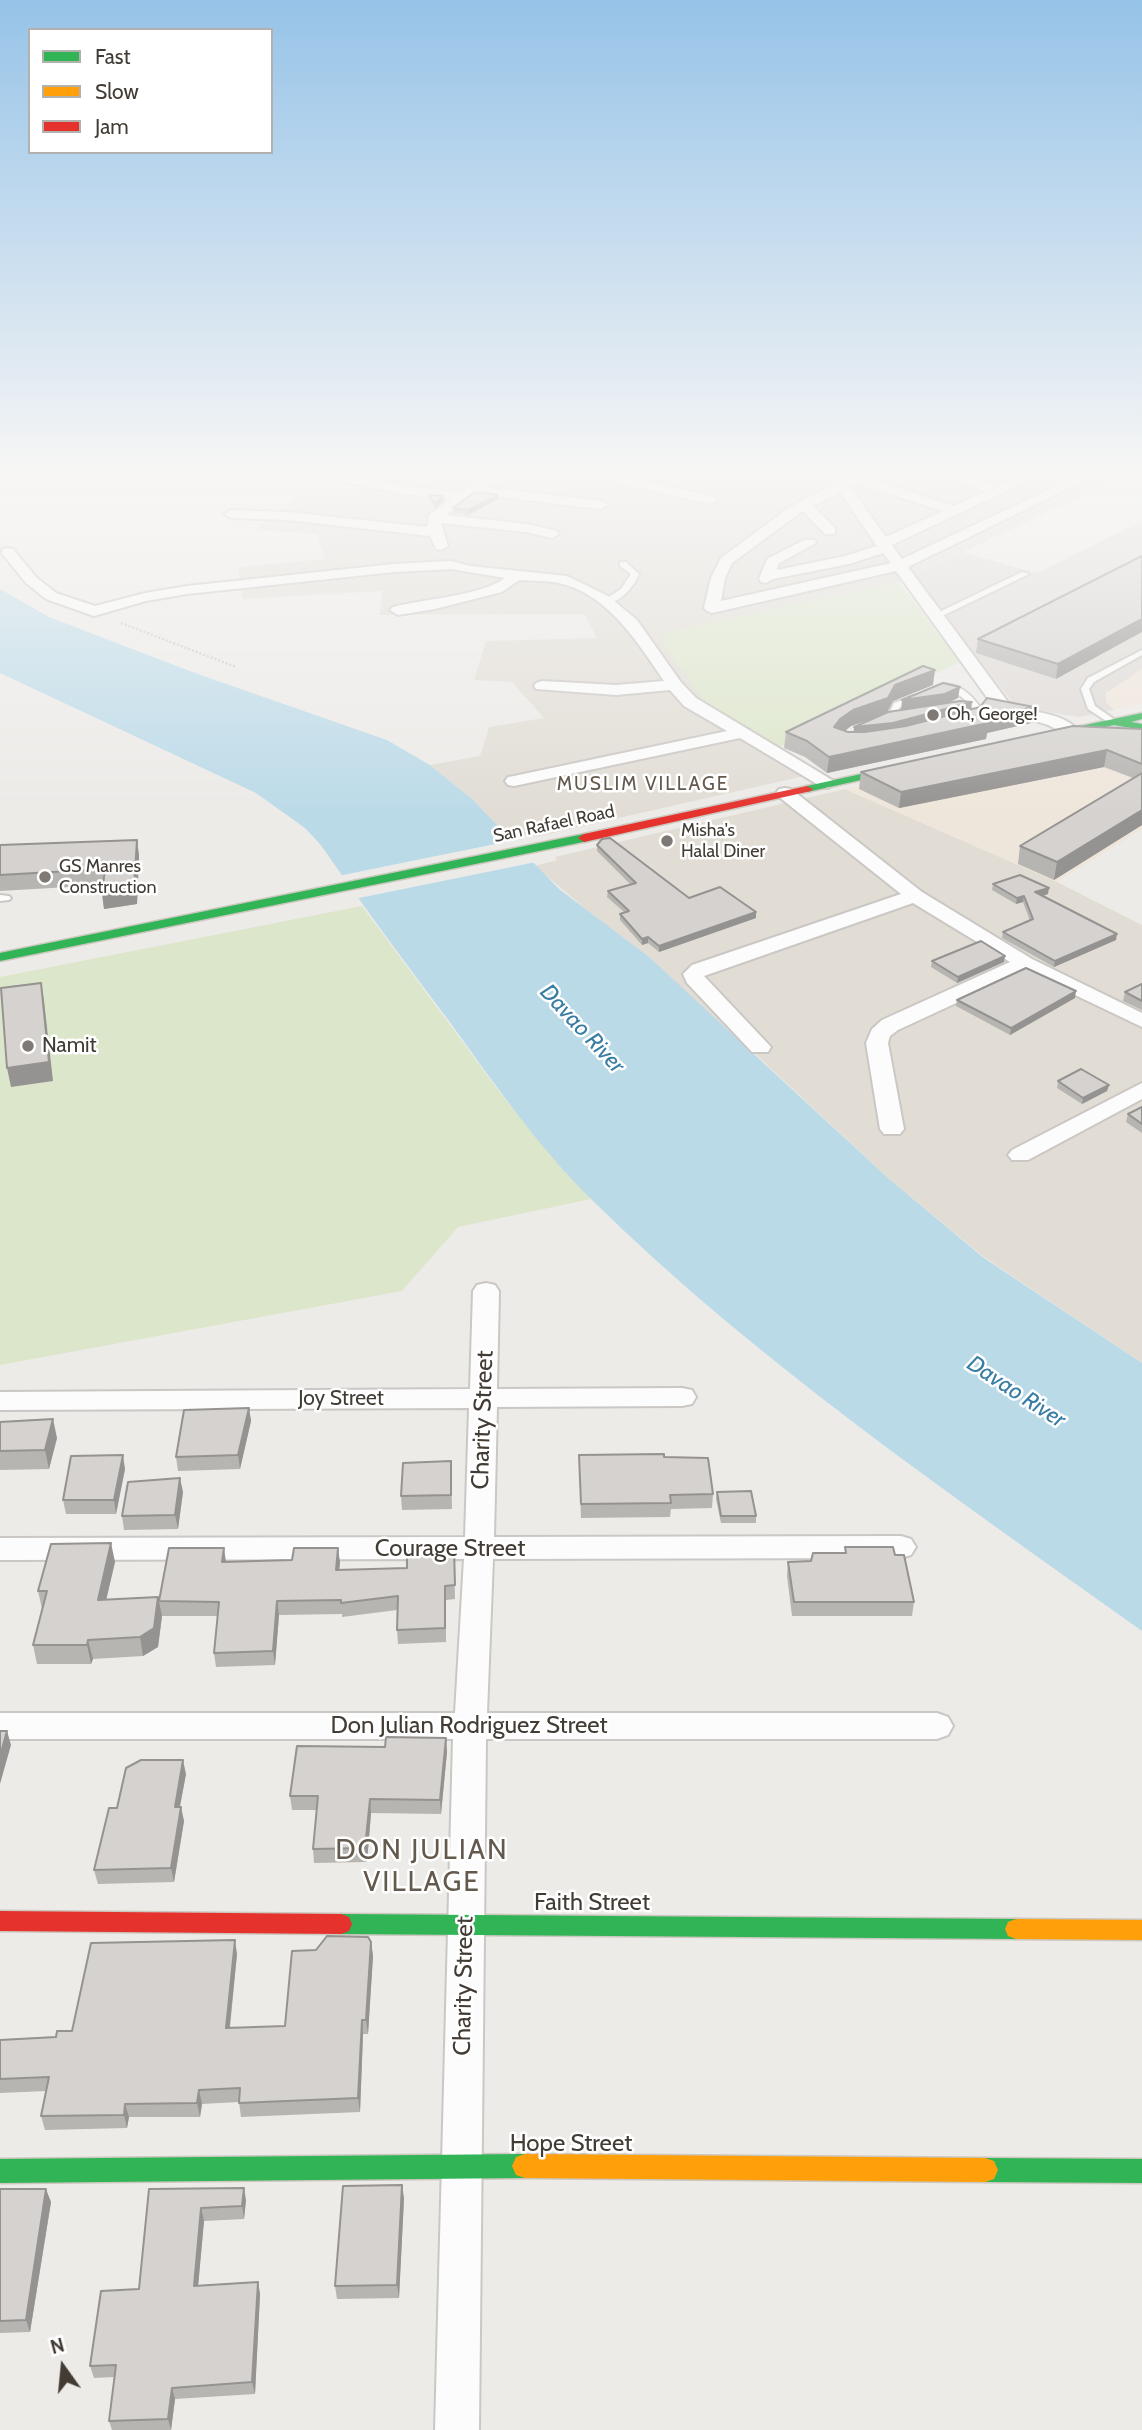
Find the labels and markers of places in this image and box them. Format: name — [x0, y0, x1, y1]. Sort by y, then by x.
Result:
place label: Oh, George! — [947, 704, 1038, 726]
marker: Oh, George! — [925, 707, 941, 723]
place label: Misha's Halal Diner — [681, 820, 765, 862]
marker: Misha's Halal Diner — [659, 833, 675, 849]
place label: GS Manres Construction — [59, 856, 156, 898]
marker: GS Manres Construction — [37, 869, 53, 885]
place label: Namit — [42, 1033, 97, 1059]
marker: Namit — [20, 1038, 36, 1054]

